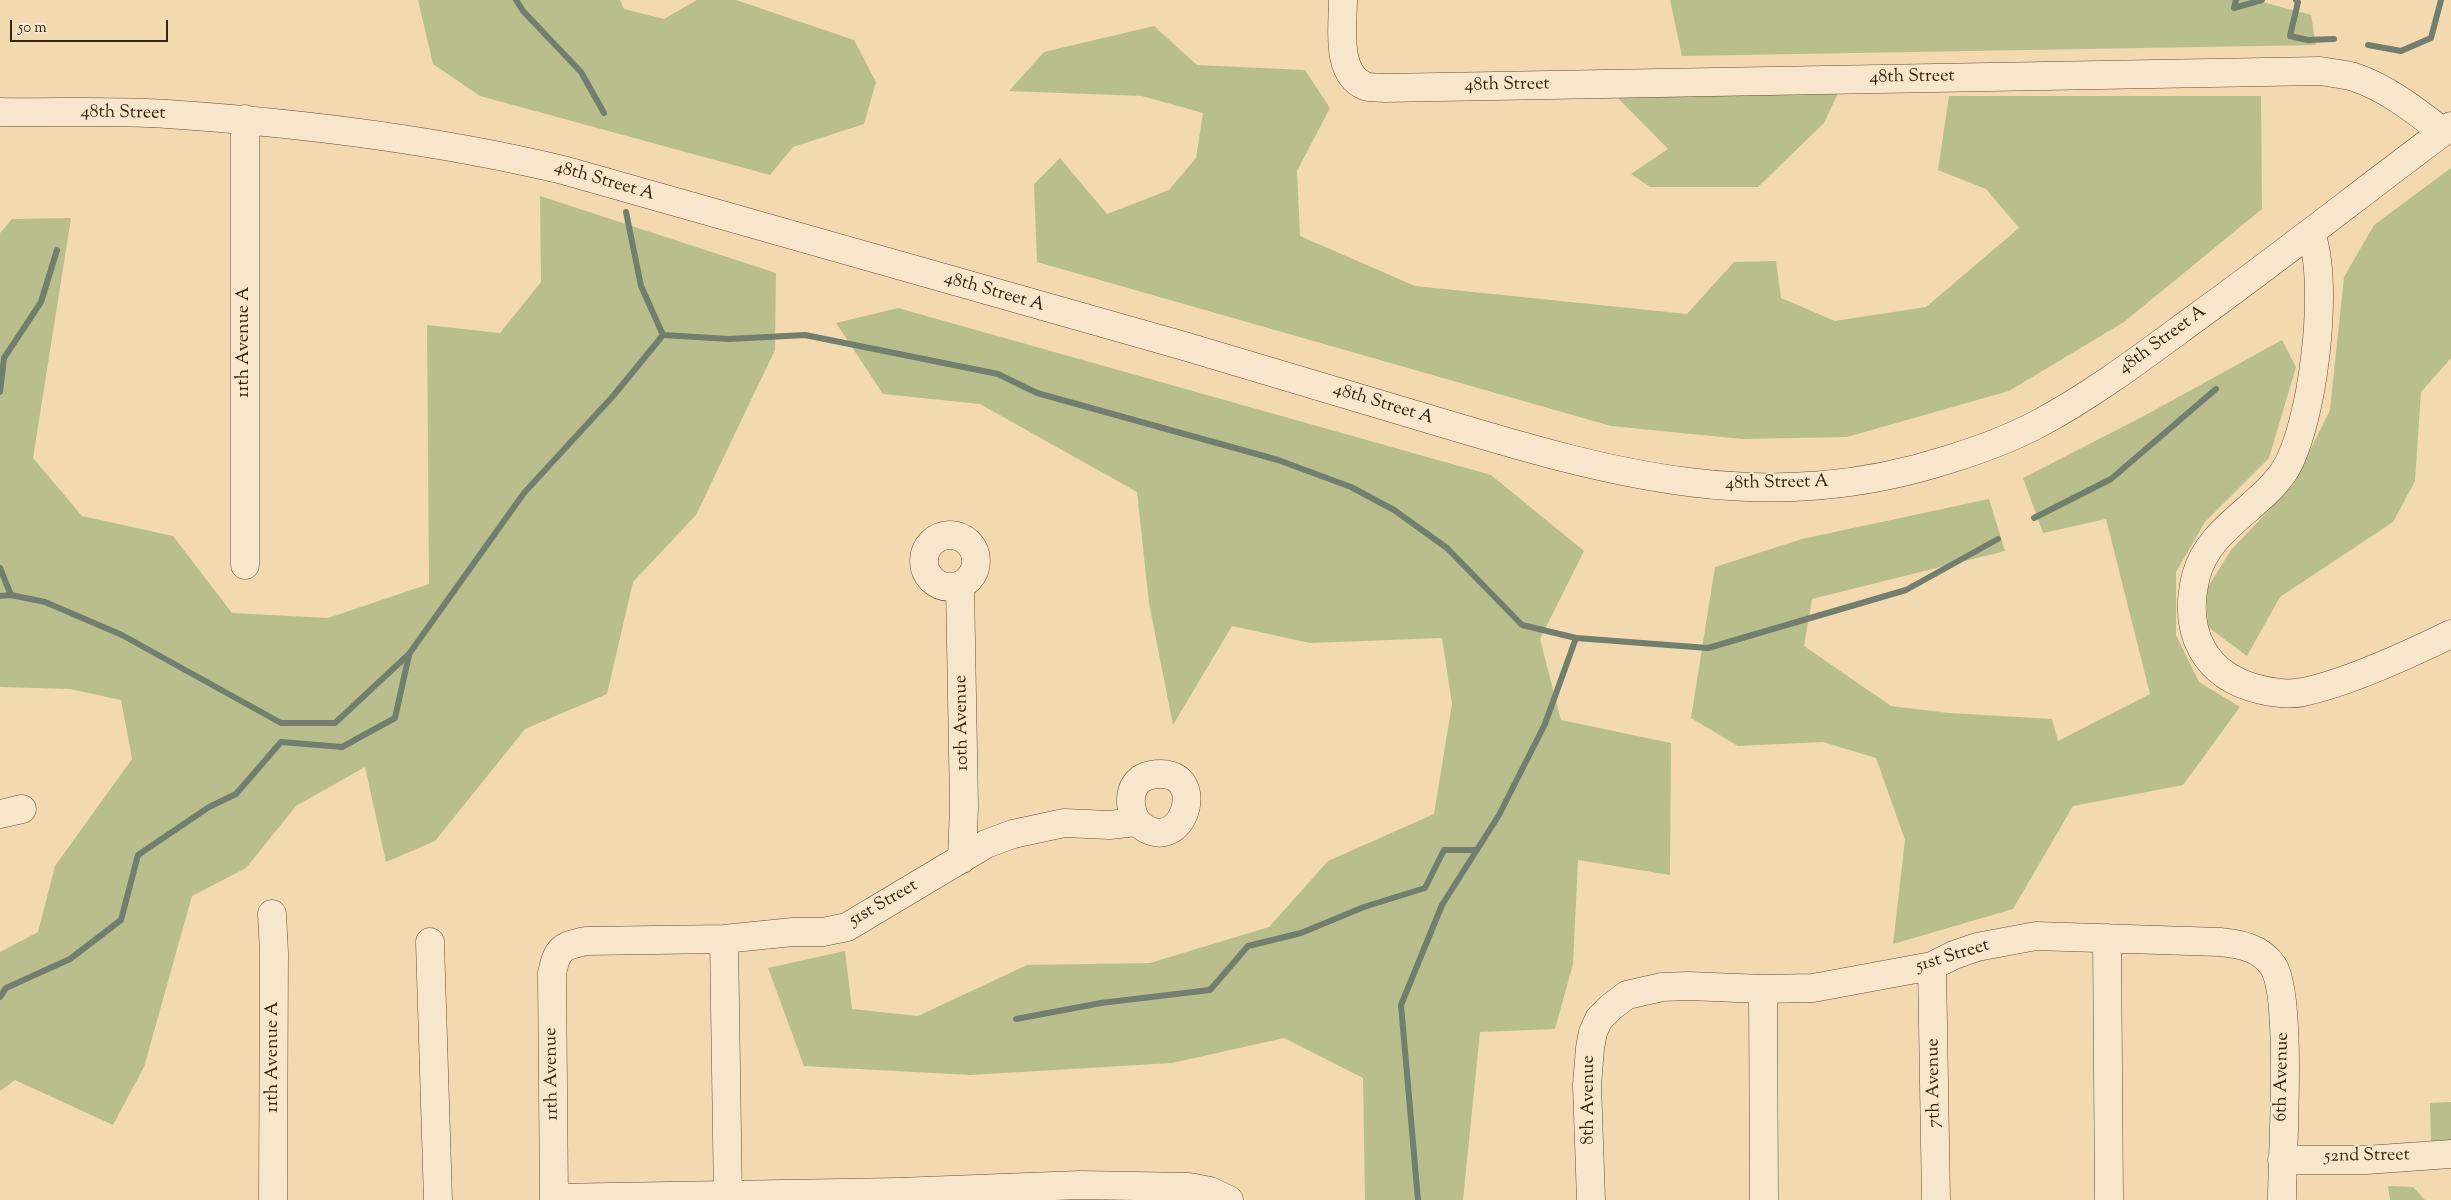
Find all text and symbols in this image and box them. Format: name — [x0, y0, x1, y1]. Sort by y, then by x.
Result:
scale bar — [12, 10, 170, 42]
text: 50 m — [18, 18, 47, 39]
street label: 48th Street — [1869, 66, 1955, 90]
street label: 48th Street — [1464, 74, 1550, 98]
street label: 48th Street — [80, 102, 166, 126]
street label: 48th Street A — [551, 157, 657, 207]
street label: 48th Street A — [941, 268, 1047, 318]
street label: 11th Avenue A — [234, 286, 256, 398]
street label: 48th Street A — [2115, 302, 2211, 380]
street label: 48th Street A — [1330, 380, 1436, 430]
street label: 48th Street A — [1725, 472, 1829, 496]
street label: 10th Avenue — [951, 675, 975, 771]
street label: 51st Street — [846, 876, 922, 932]
street label: 51st Street — [1914, 936, 1992, 978]
street label: 11th Avenue A — [263, 1001, 285, 1113]
street label: 11th Avenue — [541, 1027, 565, 1121]
street label: 6th Avenue — [2271, 1032, 2295, 1122]
street label: 7th Avenue — [1923, 1038, 1947, 1128]
street label: 8th Avenue — [1579, 1055, 1601, 1145]
street label: 52nd Street — [2324, 1145, 2410, 1169]

